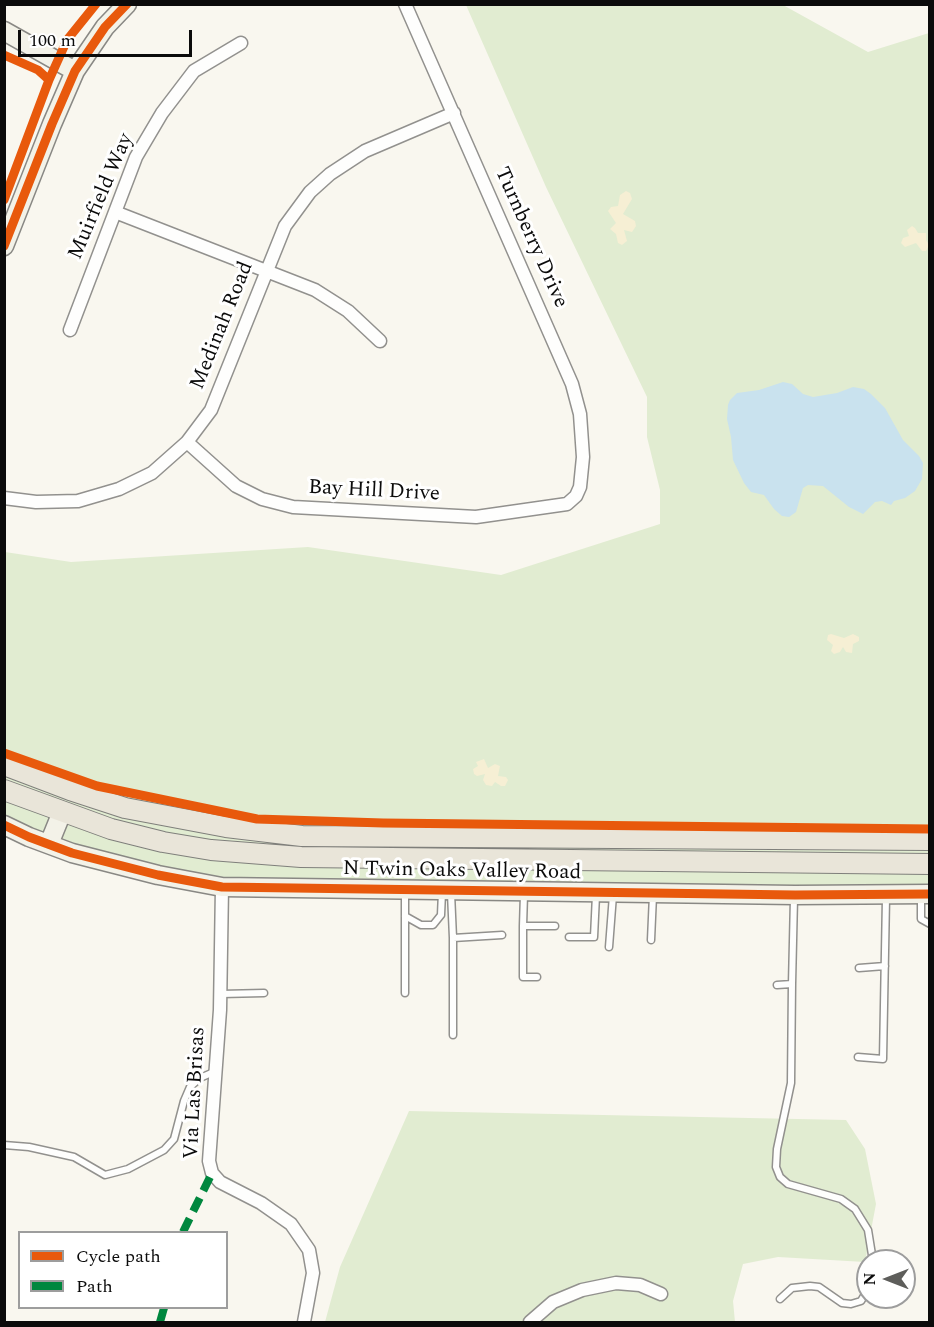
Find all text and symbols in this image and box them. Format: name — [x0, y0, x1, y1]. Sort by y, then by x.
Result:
scale bar — [21, 18, 195, 56]
text: 100 m — [29, 27, 76, 54]
street label: Muirfield Way — [64, 130, 140, 264]
street label: Turnberry Drive — [488, 164, 572, 312]
street label: Medinah Road — [186, 258, 260, 394]
street label: Bay Hill Drive — [307, 476, 441, 508]
street label: N Twin Oaks Valley Road — [342, 857, 582, 887]
street label: Via Las Brisas — [180, 1026, 212, 1160]
legend — [18, 1231, 228, 1309]
text: Cycle path — [76, 1243, 161, 1270]
north arrow — [856, 1249, 916, 1309]
text: N — [858, 1272, 882, 1286]
text: Path — [76, 1273, 113, 1300]

